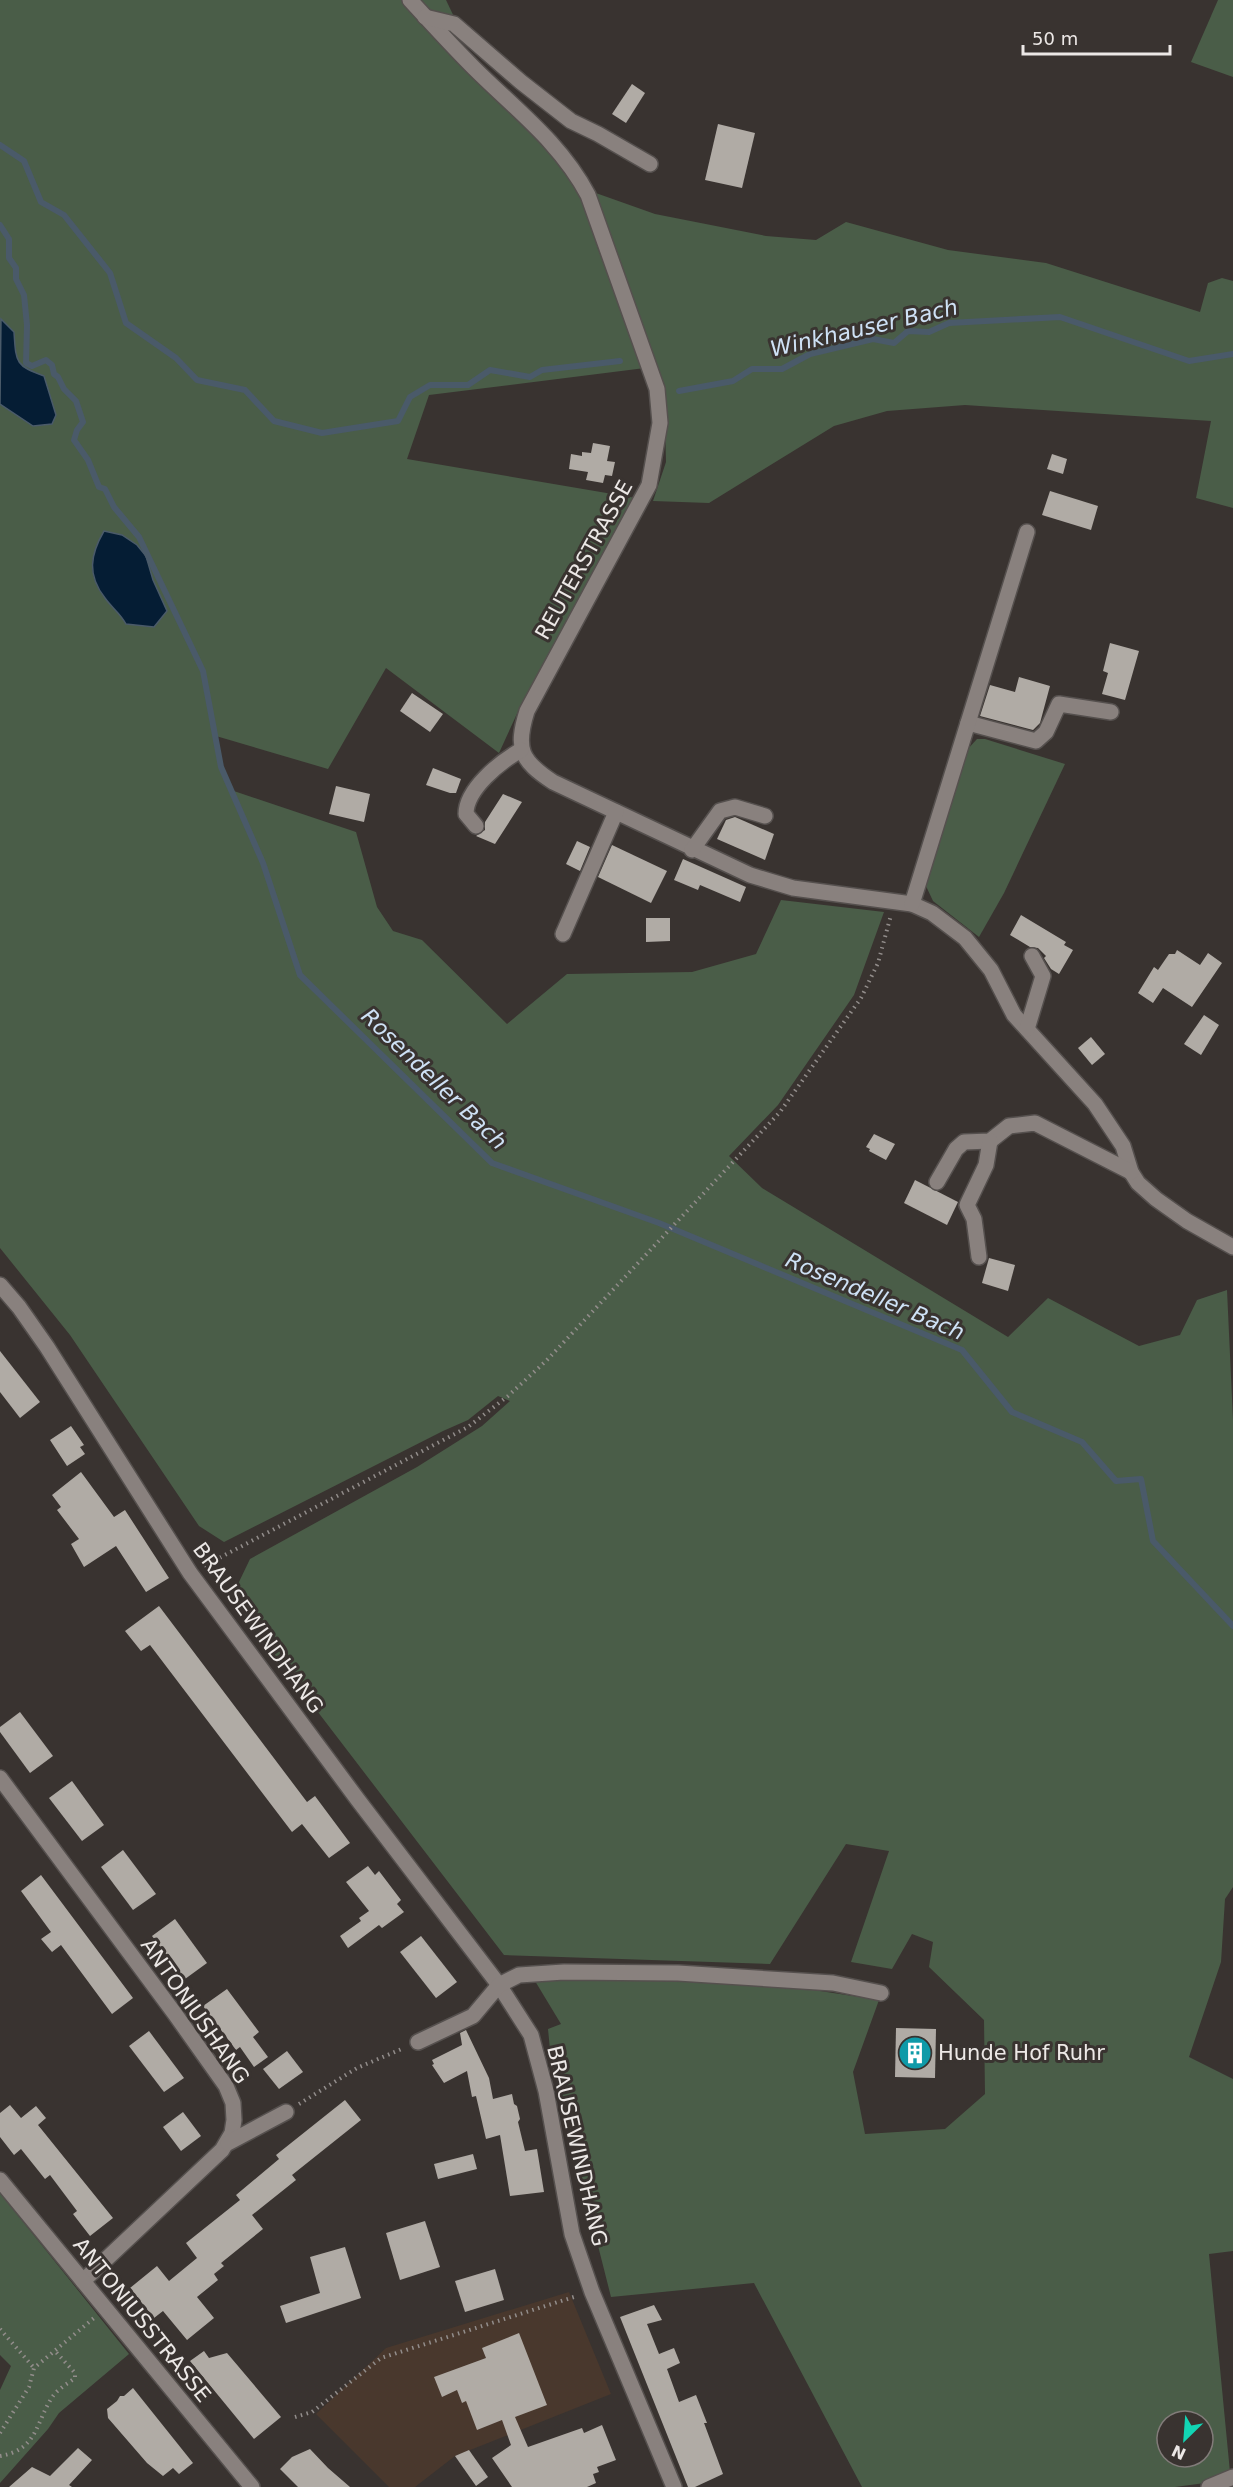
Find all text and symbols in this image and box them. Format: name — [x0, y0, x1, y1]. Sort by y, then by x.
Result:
scale bar — [1023, 18, 1170, 56]
text: 50 m — [1032, 28, 1078, 49]
water label: Winkhauser Bach — [768, 294, 960, 362]
street label: REUTERSTRASSE — [530, 476, 638, 644]
water label: Rosendeller Bach — [356, 1003, 512, 1155]
water label: Rosendeller Bach — [782, 1247, 968, 1345]
street label: BRAUSEWINDHANG — [188, 1538, 328, 1718]
street label: ANTONIUSHANG — [136, 1934, 254, 2088]
building icon: Hunde Hof Ruhr — [897, 2035, 933, 2071]
place label: Hunde Hof Ruhr — [938, 2041, 1105, 2065]
street label: BRAUSEWINDHANG — [542, 2043, 612, 2249]
street label: ANTONIUSSTRASSE — [68, 2233, 216, 2407]
north arrow — [1155, 2409, 1215, 2469]
text: N — [1169, 2441, 1189, 2464]

